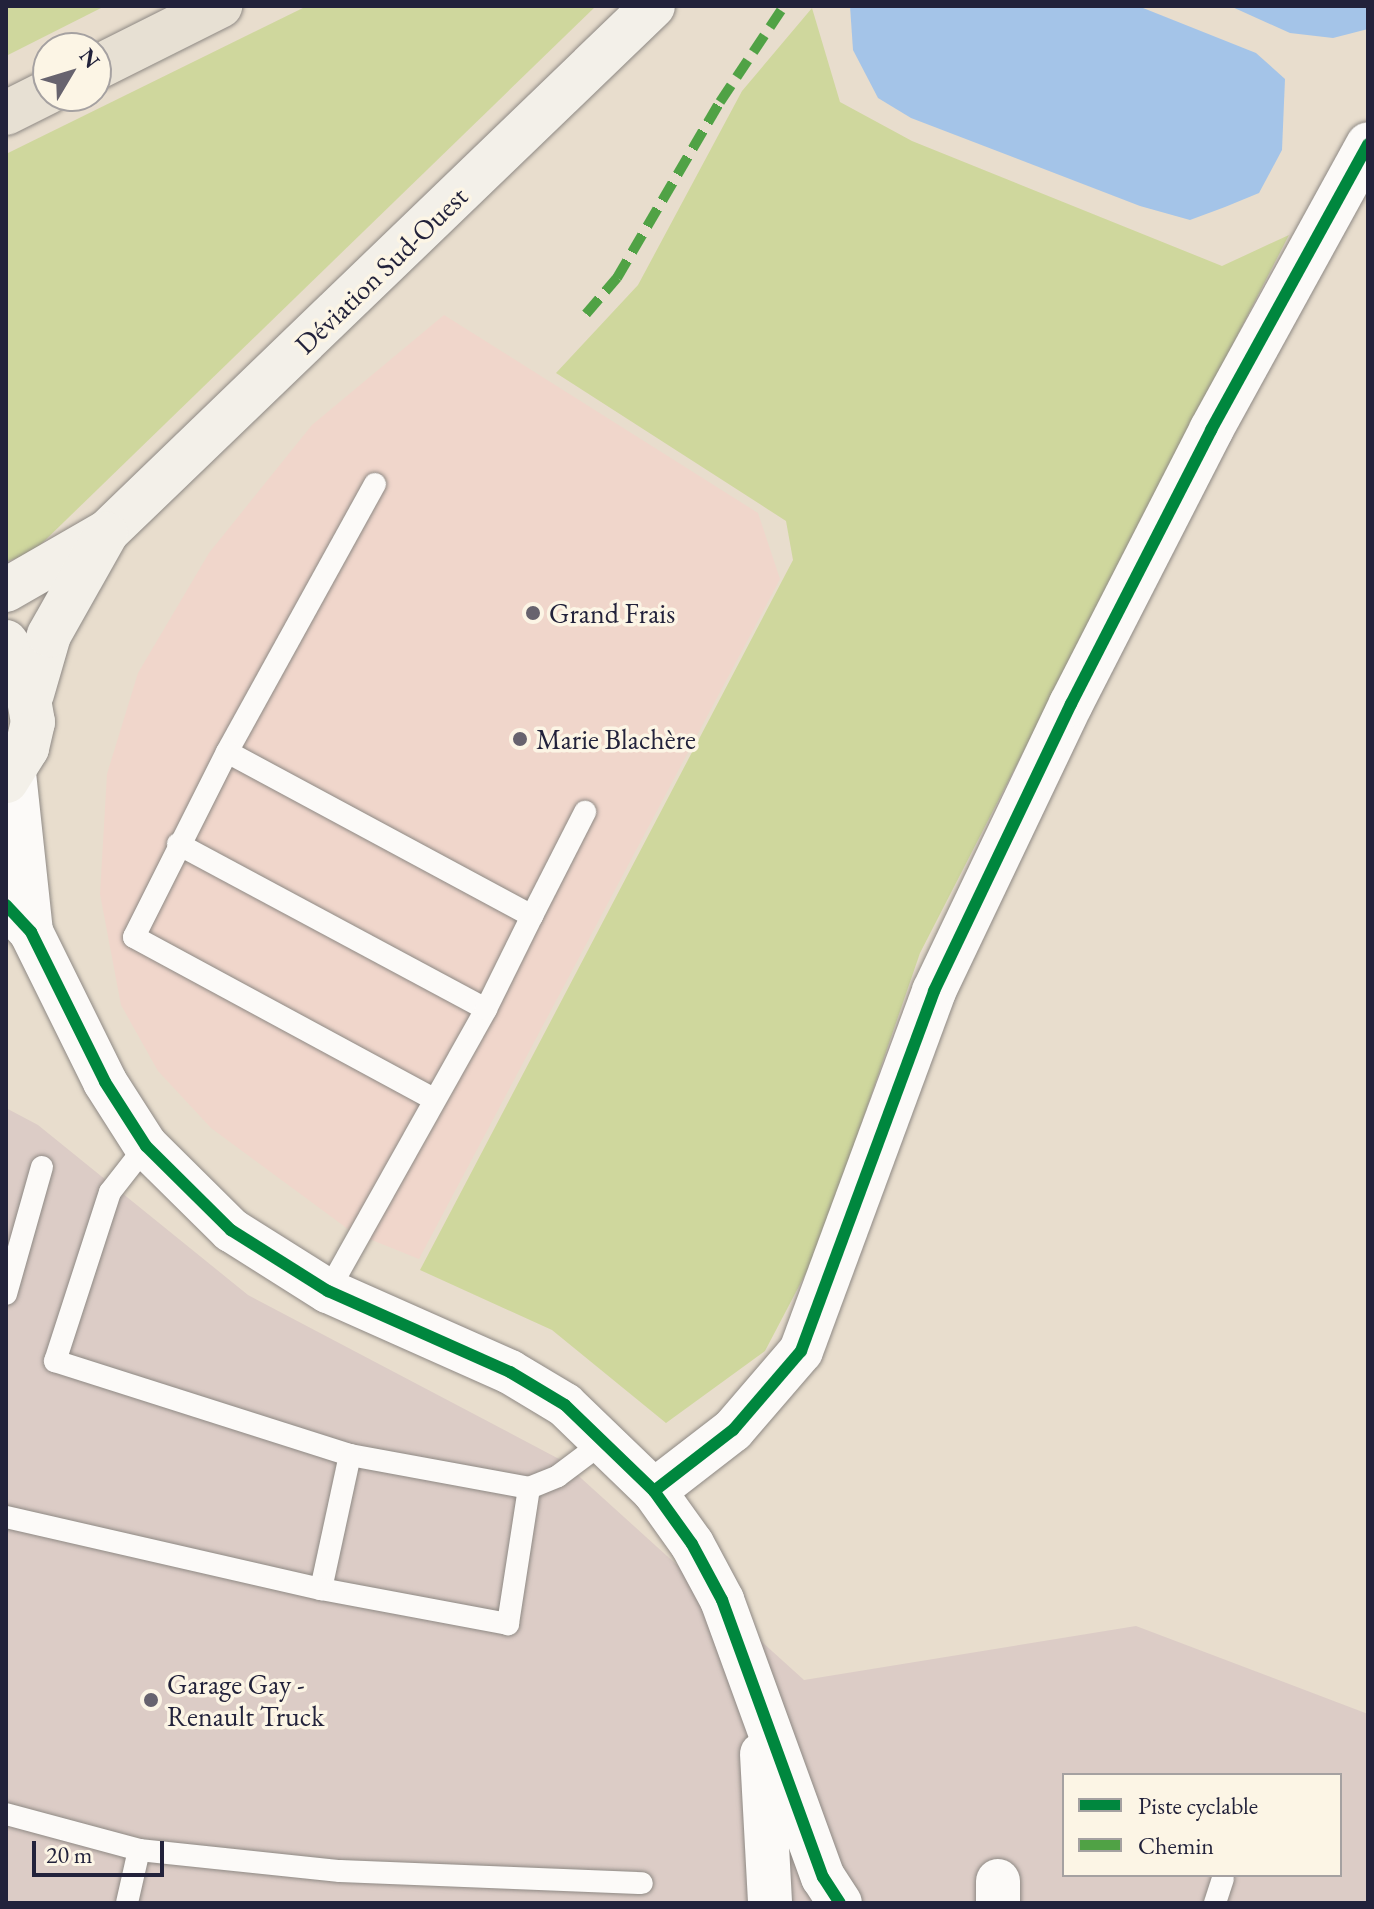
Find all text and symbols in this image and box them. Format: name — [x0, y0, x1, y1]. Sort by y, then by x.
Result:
north arrow — [32, 32, 112, 112]
text: N — [73, 42, 107, 74]
street label: Déviation Sud-Ouest — [288, 179, 474, 361]
place label: Grand Frais — [549, 596, 675, 630]
marker: Grand Frais — [524, 604, 542, 622]
place label: Marie Blachère — [536, 722, 696, 756]
marker: Marie Blachère — [511, 730, 529, 748]
place label: Garage Gay - Renault Truck — [167, 1667, 324, 1733]
marker: Garage Gay - Renault Truck — [142, 1691, 160, 1709]
legend — [1062, 1773, 1342, 1877]
text: Piste cyclable — [1138, 1790, 1258, 1821]
scale bar — [36, 1825, 168, 1875]
text: Chemin — [1138, 1830, 1214, 1861]
text: 20 m — [46, 1839, 93, 1870]

